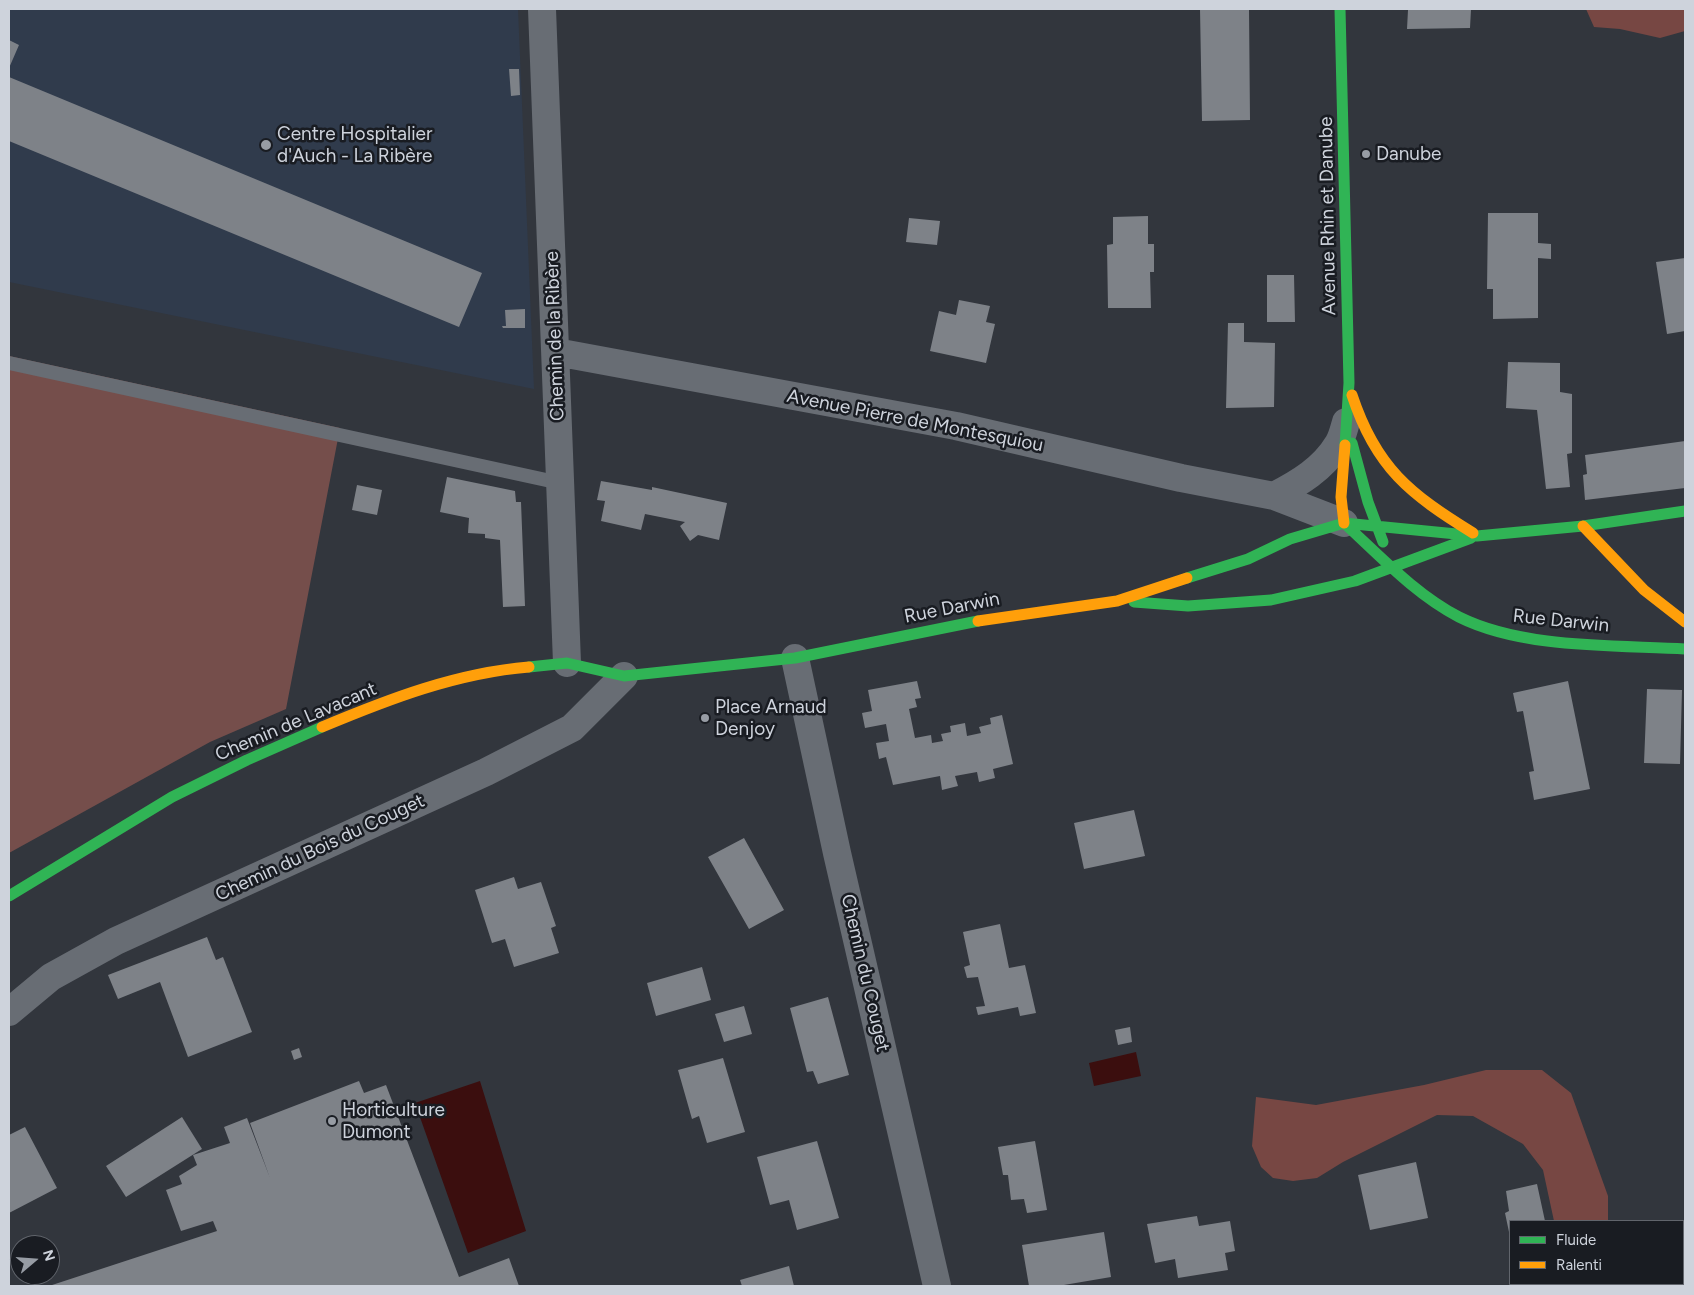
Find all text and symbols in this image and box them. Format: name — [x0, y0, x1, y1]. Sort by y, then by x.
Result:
street label: Avenue Rhin et Danube — [1315, 116, 1341, 316]
place label: Centre Hospitalier d'Auch - La Ribère — [277, 123, 432, 167]
marker: Centre Hospitalier d'Auch - La Ribère — [259, 138, 273, 152]
place label: Danube — [1376, 143, 1441, 165]
marker: Danube — [1360, 148, 1372, 160]
street label: Chemin de la Ribère — [541, 251, 569, 421]
street label: Avenue Pierre de Montesquiou — [785, 385, 1045, 457]
street label: Rue Darwin — [902, 588, 1002, 628]
street label: Rue Darwin — [1512, 605, 1610, 637]
street label: Chemin de Lavacant — [212, 678, 380, 766]
place label: Place Arnaud Denjoy — [715, 696, 827, 740]
marker: Place Arnaud Denjoy — [699, 712, 711, 724]
street label: Chemin du Bois du Couget — [212, 789, 428, 907]
street label: Chemin du Couget — [836, 892, 894, 1054]
place label: Horticulture Dumont — [342, 1099, 445, 1143]
marker: Horticulture Dumont — [326, 1115, 338, 1127]
legend — [1509, 1220, 1684, 1285]
text: Fluide — [1556, 1231, 1596, 1249]
north arrow — [10, 1235, 60, 1285]
text: N — [39, 1248, 59, 1263]
text: Ralenti — [1556, 1256, 1602, 1274]

